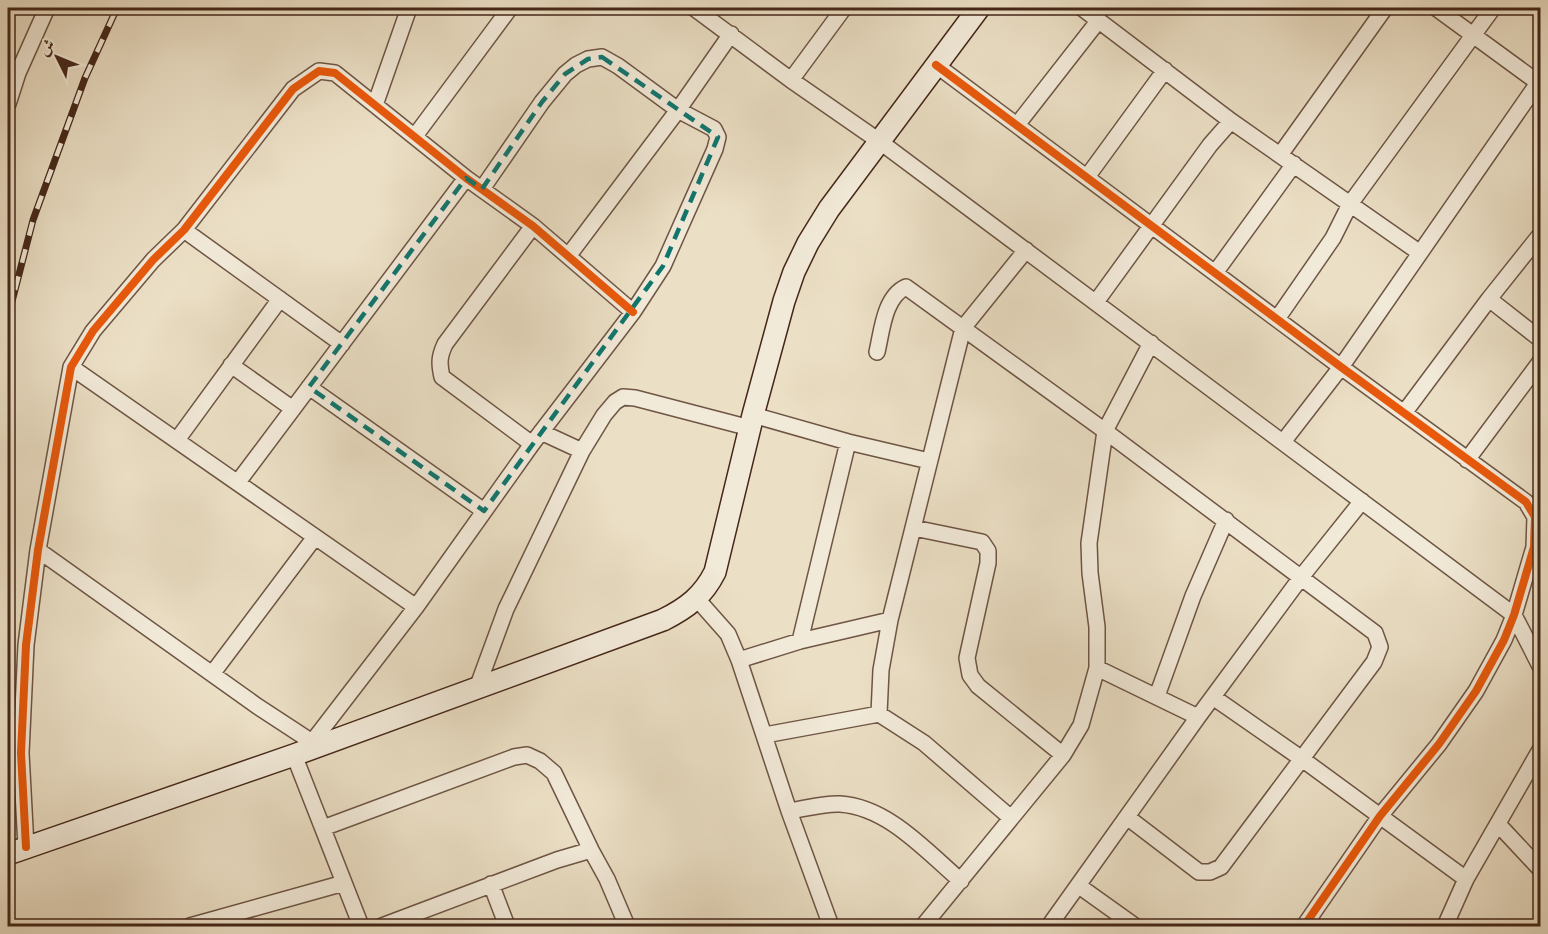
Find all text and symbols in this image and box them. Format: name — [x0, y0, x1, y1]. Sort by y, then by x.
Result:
north arrow — [27, 27, 87, 87]
text: ش — [36, 37, 59, 59]

